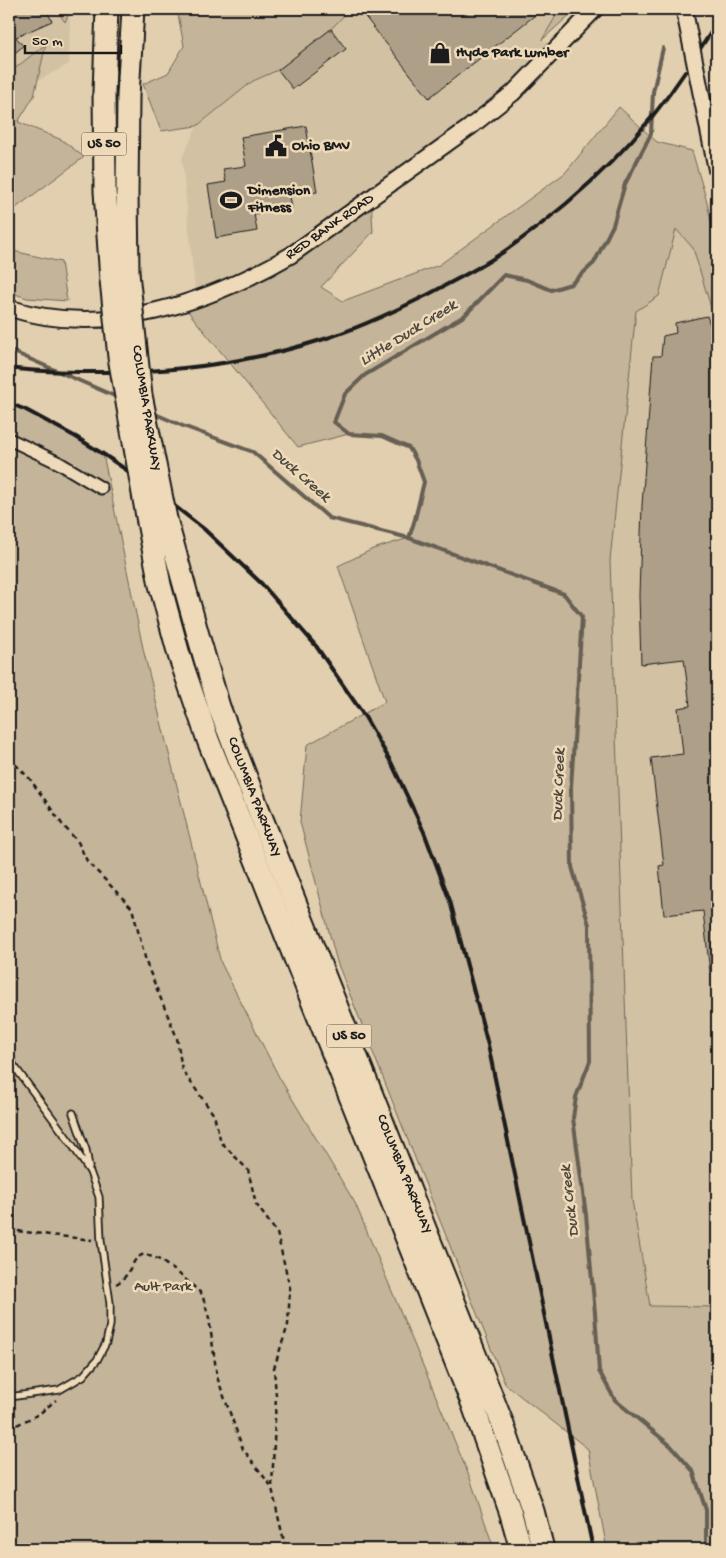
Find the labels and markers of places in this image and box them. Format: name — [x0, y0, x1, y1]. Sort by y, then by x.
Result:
shop icon: Hyde Park Lumber — [427, 40, 453, 66]
place label: Hyde Park Lumber — [456, 44, 570, 62]
public building icon: Ohio BMV — [263, 133, 289, 159]
place label: Ohio BMV — [292, 137, 351, 155]
place label: Dimension Fitness — [246, 182, 311, 217]
sports icon: Dimension Fitness — [218, 187, 244, 213]

